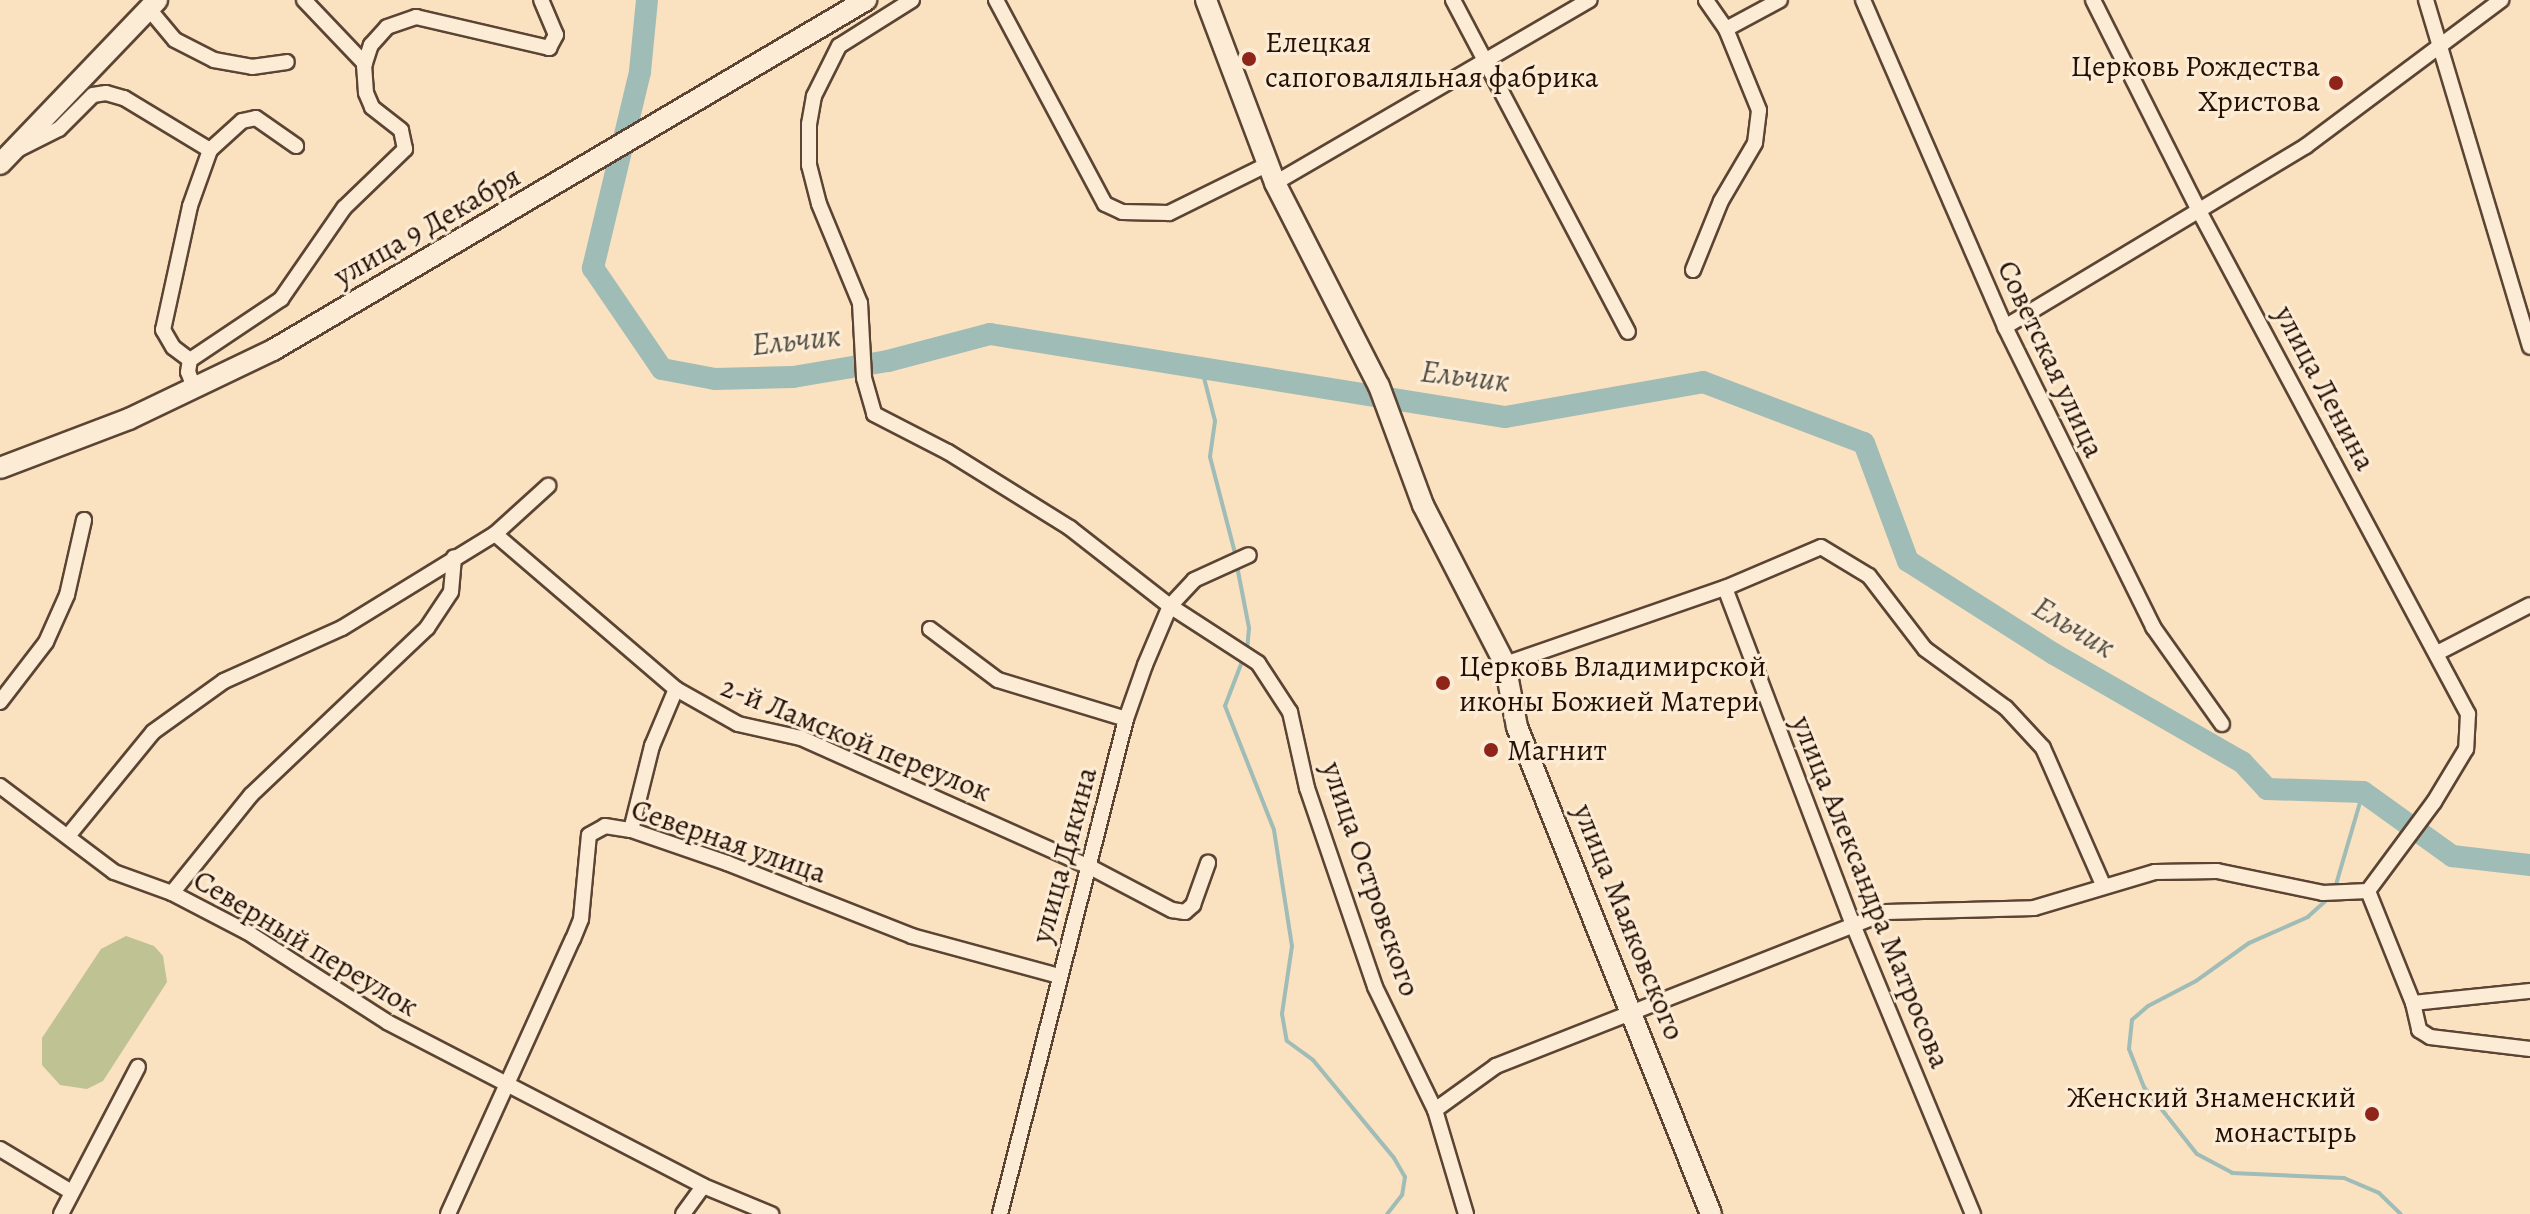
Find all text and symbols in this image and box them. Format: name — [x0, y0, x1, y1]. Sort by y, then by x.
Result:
place label: Елецкая сапоговаляльная фабрика — [1265, 24, 1599, 94]
place label: Церковь Рождества Христова — [2071, 48, 2320, 118]
marker: Елецкая сапоговаляльная фабрика — [1240, 50, 1258, 68]
marker: Церковь Рождества Христова — [2327, 74, 2345, 92]
street label: улица 9 Декабря — [327, 158, 527, 294]
street label: Советская улица — [1990, 255, 2112, 463]
street label: улица Ленина — [2267, 299, 2383, 477]
water label: Ельчик — [750, 316, 842, 364]
water label: Ельчик — [1418, 352, 1512, 400]
water label: Ельчик — [2026, 588, 2122, 666]
place label: Церковь Владимирской иконы Божией Матери — [1459, 648, 1766, 718]
street label: 2-й Ламской переулок — [716, 668, 996, 810]
marker: Церковь Владимирской иконы Божией Матери — [1434, 674, 1452, 692]
street label: улица Александра Матросова — [1784, 711, 1958, 1073]
place label: Магнит — [1507, 732, 1607, 768]
marker: Магнит — [1482, 741, 1500, 759]
street label: улица Островского — [1314, 757, 1428, 1001]
street label: улица Дякина — [1023, 763, 1105, 947]
street label: Северная улица — [627, 791, 831, 891]
street label: улица Маяковского — [1565, 799, 1693, 1045]
street label: Северный переулок — [187, 862, 425, 1024]
place label: Женский Знаменский монастырь — [2067, 1079, 2356, 1150]
marker: Женский Знаменский монастырь — [2363, 1105, 2381, 1123]

